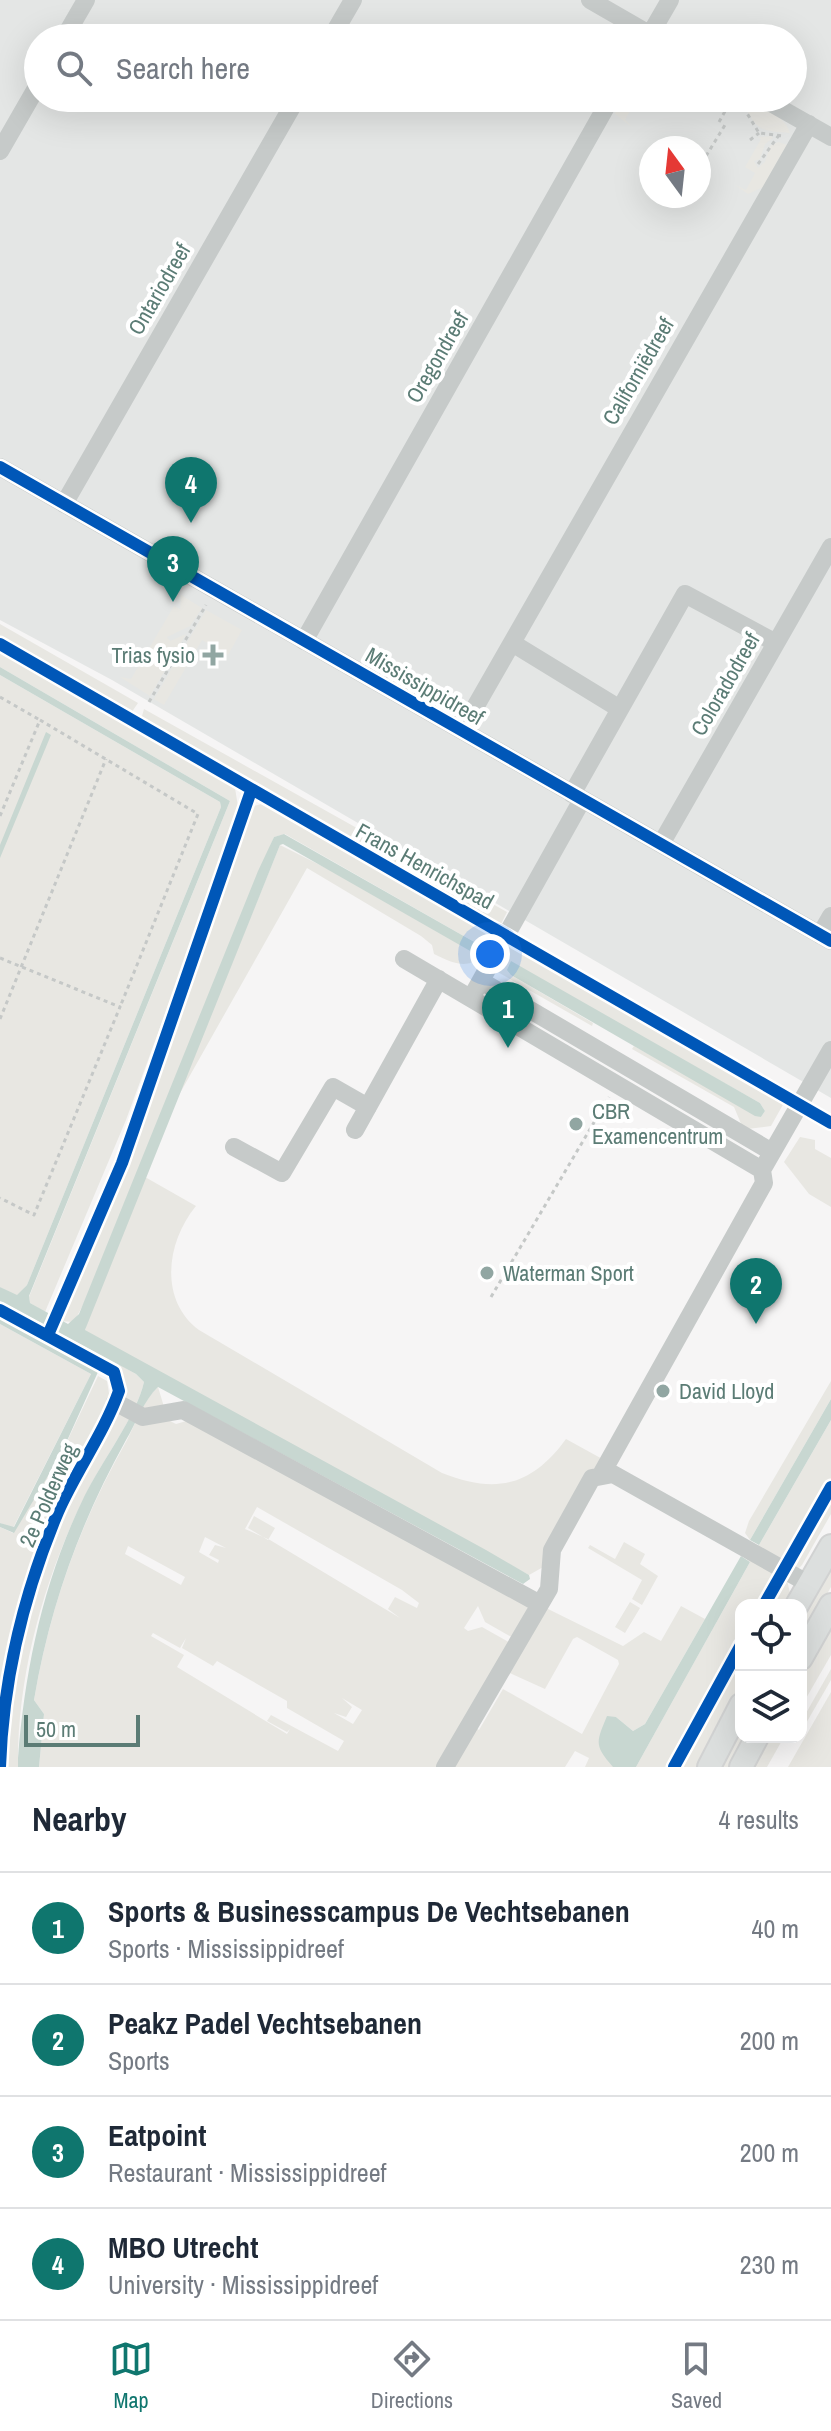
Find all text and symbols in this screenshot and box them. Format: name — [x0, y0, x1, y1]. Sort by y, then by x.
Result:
search box — [24, 24, 807, 112]
icon: search — [52, 46, 96, 90]
text: Search here — [116, 48, 250, 88]
north arrow — [639, 136, 711, 208]
street label: Ontariodreef — [121, 237, 198, 340]
street label: Oregondreef — [399, 305, 476, 408]
street label: Californiëdreef — [595, 311, 681, 430]
pin: 4 — [165, 457, 217, 523]
pin: 3 — [147, 536, 199, 602]
street label: Coloradodreef — [683, 626, 767, 741]
place label: Trias fysio — [111, 640, 195, 670]
street label: Mississippidreef — [360, 640, 491, 733]
marker: Trias fysio — [202, 644, 224, 666]
street label: Frans Henrichspad — [351, 816, 499, 916]
your location — [470, 934, 510, 974]
pin: 1 — [482, 982, 534, 1048]
place label: CBR Examencentrum — [592, 1096, 723, 1151]
marker: CBR Examencentrum — [567, 1115, 585, 1133]
place label: Waterman Sport — [503, 1258, 634, 1288]
pin: 2 — [730, 1258, 782, 1324]
marker: Waterman Sport — [478, 1264, 496, 1282]
place label: David Lloyd — [679, 1376, 774, 1406]
marker: David Lloyd — [654, 1382, 672, 1400]
street label: 2e Polderweg — [12, 1439, 84, 1551]
map controls — [735, 1599, 807, 1743]
button: locate — [735, 1599, 807, 1671]
button: layers — [735, 1671, 807, 1743]
scale bar — [24, 1711, 140, 1747]
text: 50 m — [36, 1714, 76, 1744]
text: Nearby — [32, 1796, 127, 1842]
text: 4 results — [718, 1802, 799, 1837]
text: Sports & Businesscampus De Vechtsebanen — [108, 1891, 630, 1931]
text: 1 — [52, 1911, 64, 1946]
text: 40 m — [752, 1911, 799, 1946]
text: Sports · Mississippidreef — [108, 1931, 344, 1966]
text: Peakz Padel Vechtsebanen — [108, 2003, 422, 2043]
text: 2 — [52, 2023, 64, 2058]
text: 200 m — [740, 2023, 799, 2058]
text: Sports — [108, 2043, 170, 2078]
text: Eatpoint — [108, 2115, 206, 2155]
text: 3 — [52, 2135, 64, 2170]
text: 200 m — [740, 2135, 799, 2170]
text: Restaurant · Mississippidreef — [108, 2155, 387, 2190]
text: MBO Utrecht — [108, 2227, 258, 2267]
text: 4 — [52, 2247, 64, 2282]
text: 230 m — [740, 2247, 799, 2282]
text: University · Mississippidreef — [108, 2267, 378, 2302]
tab: Map — [109, 2337, 153, 2415]
tab: Directions — [371, 2337, 453, 2415]
tab: Saved — [671, 2337, 722, 2415]

